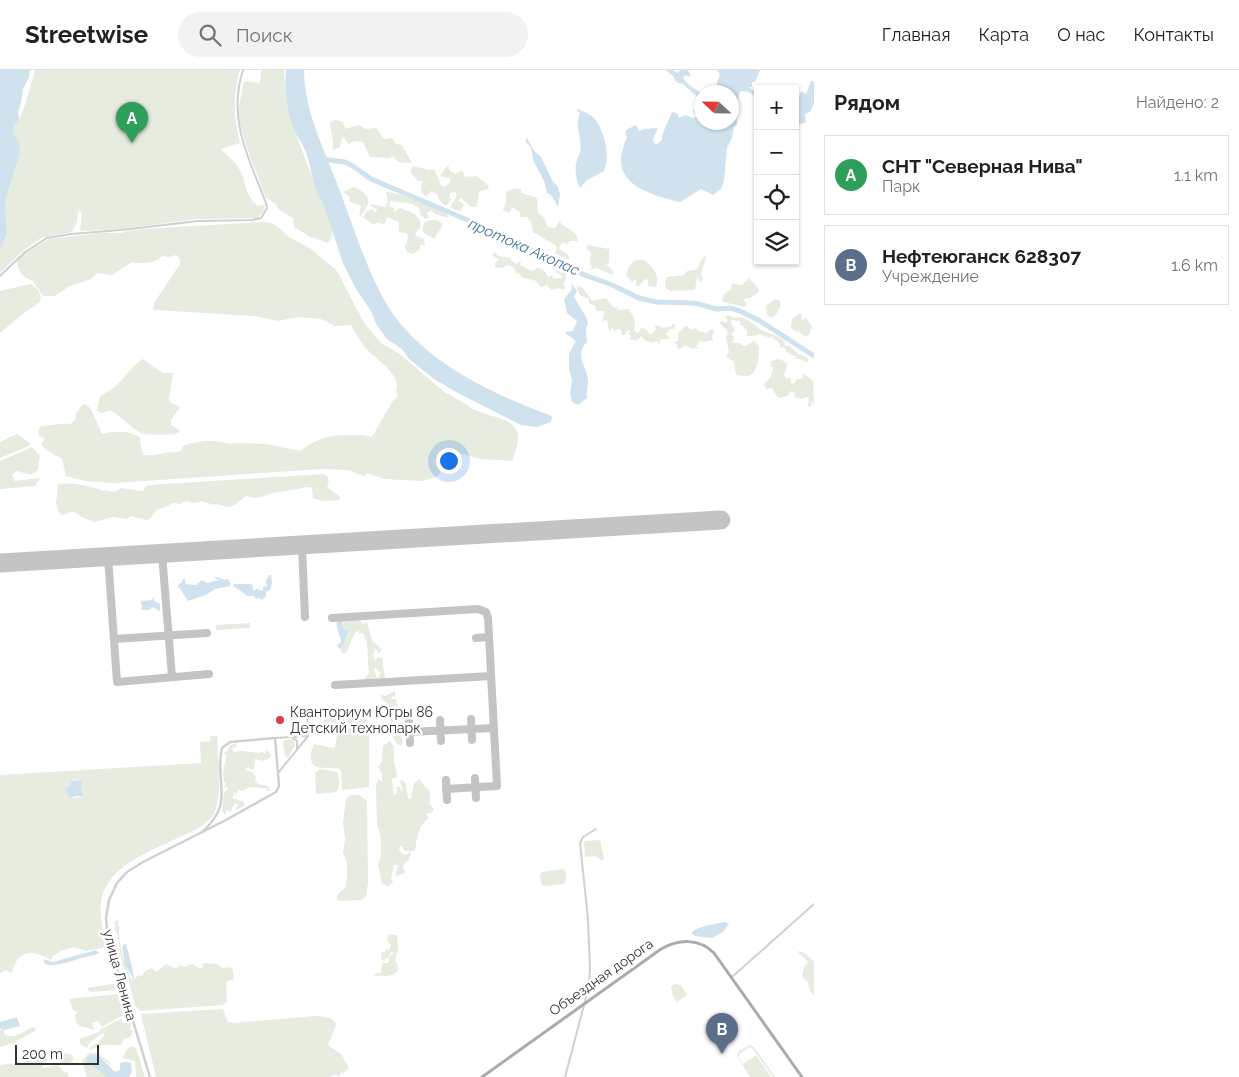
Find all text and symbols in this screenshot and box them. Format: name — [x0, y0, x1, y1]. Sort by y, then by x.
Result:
search box — [178, 12, 528, 57]
text: Streetwise — [25, 20, 148, 49]
icon: search — [196, 21, 224, 49]
text: Поиск — [236, 24, 293, 46]
text: Главная — [882, 24, 950, 45]
text: Карта — [978, 24, 1029, 45]
text: О нас — [1057, 24, 1105, 45]
text: Контакты — [1133, 24, 1214, 45]
north arrow — [694, 85, 739, 130]
map controls — [754, 85, 799, 265]
button: + — [754, 85, 799, 130]
text: Рядом — [834, 90, 900, 115]
text: Найдено: 2 — [1136, 93, 1219, 112]
pin: A — [116, 102, 148, 143]
button: − — [754, 130, 799, 175]
text: СНТ "Северная Нива" — [882, 155, 1083, 177]
text: A — [846, 166, 856, 185]
text: 1.1 km — [1174, 166, 1218, 185]
button: locate — [754, 175, 799, 220]
text: Парк — [882, 177, 920, 196]
water label: протока Акопас — [466, 214, 582, 280]
button: layers — [754, 220, 799, 265]
text: Нефтеюганск 628307 — [882, 245, 1081, 267]
text: B — [846, 256, 856, 275]
text: 1.6 km — [1171, 256, 1218, 275]
text: Учреждение — [882, 267, 979, 286]
your location — [436, 448, 462, 474]
place label: Кванториум Югры 86 Детский технопарк — [290, 704, 433, 736]
marker: Кванториум Югры 86 Детский технопарк — [274, 714, 286, 726]
street label: улица Ленина — [100, 928, 140, 1022]
street label: Объездная дорога — [546, 935, 656, 1019]
pin: B — [706, 1013, 738, 1054]
scale bar — [15, 1042, 99, 1065]
text: 200 m — [22, 1046, 63, 1062]

